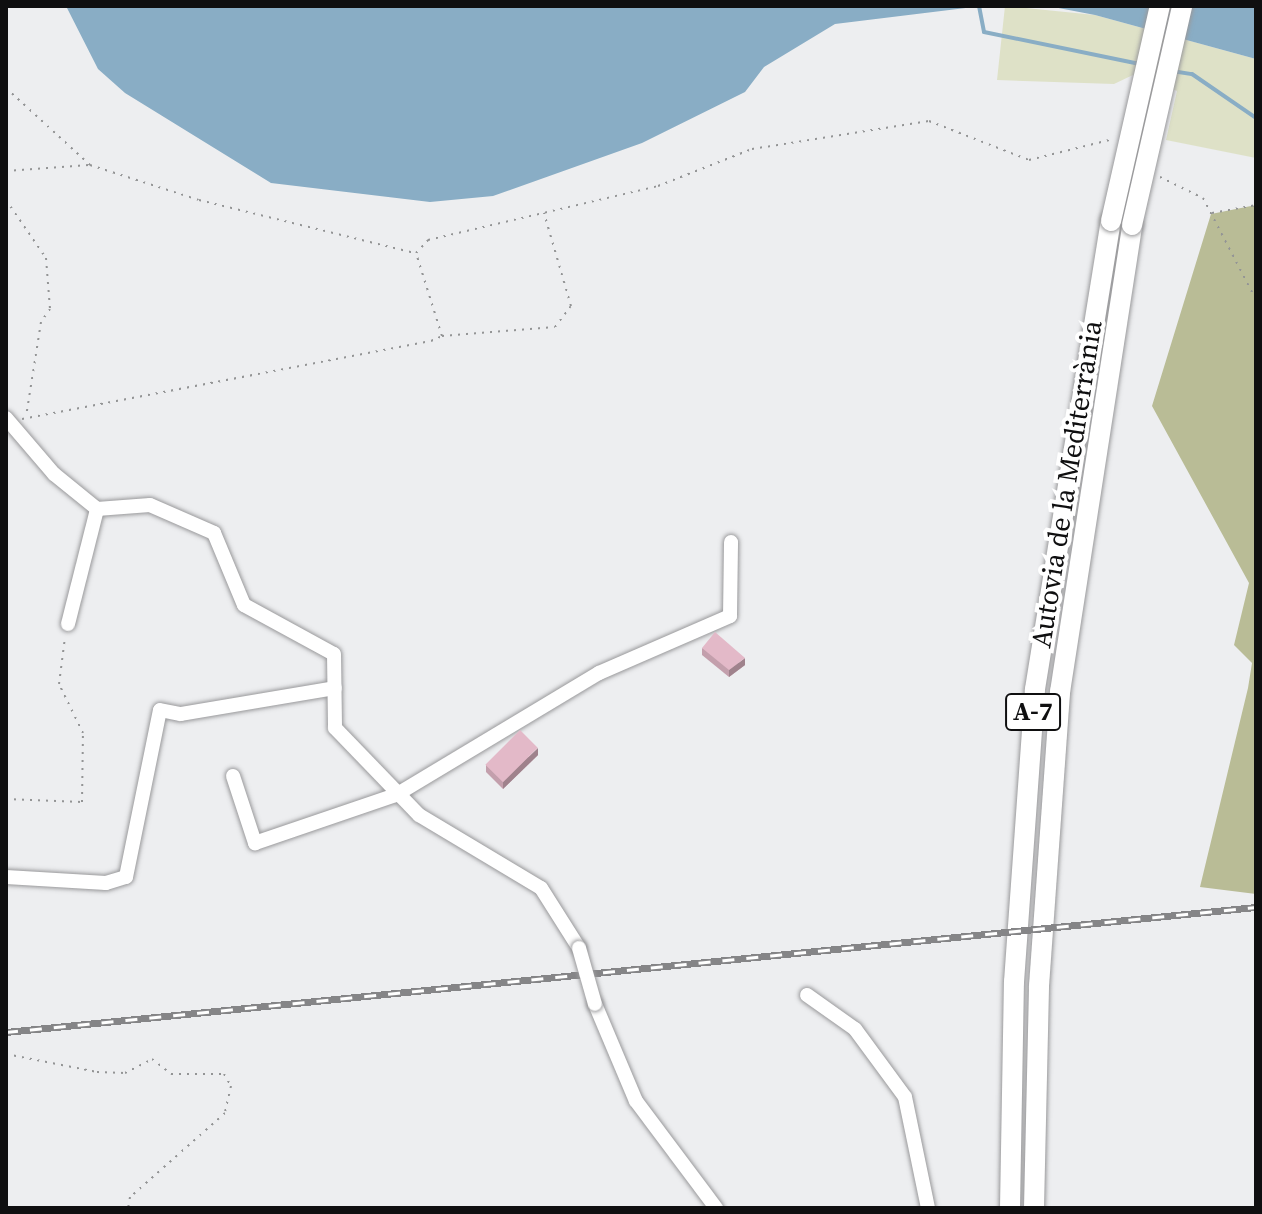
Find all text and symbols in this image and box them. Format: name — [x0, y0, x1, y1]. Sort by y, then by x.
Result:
street label: Autovia de la Mediterrània — [1024, 318, 1108, 650]
road number: A-7 — [1005, 690, 1061, 734]

